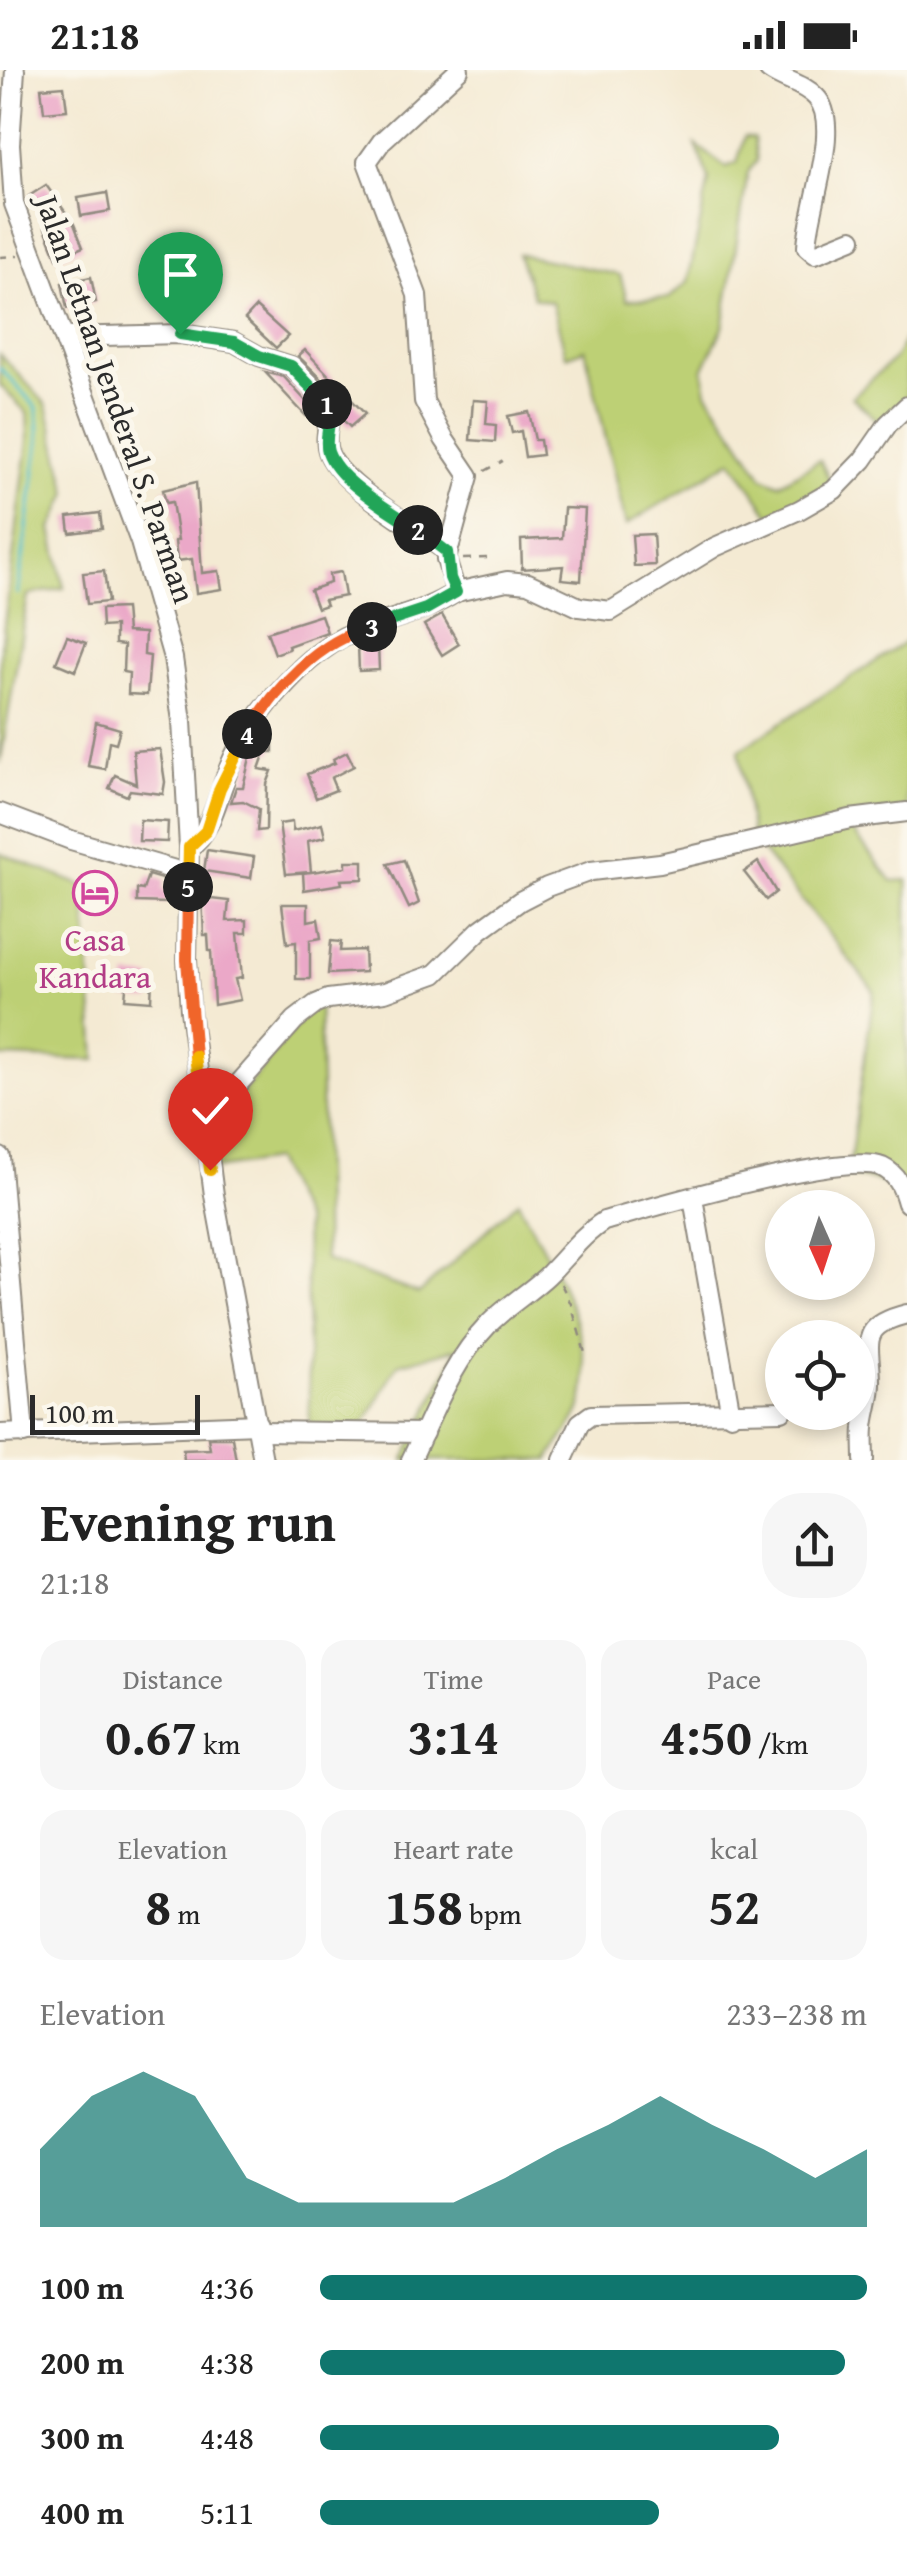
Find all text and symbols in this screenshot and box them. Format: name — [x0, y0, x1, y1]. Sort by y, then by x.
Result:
text: 21:18 — [50, 7, 140, 63]
street label: Jalan Letnan Jenderal S. Parman — [23, 185, 208, 609]
pin — [138, 232, 223, 335]
icon: arrive — [153, 247, 208, 302]
pin: 1 — [302, 379, 352, 429]
text: 1 — [320, 383, 334, 424]
pin: 2 — [393, 505, 443, 555]
text: 2 — [411, 509, 425, 550]
pin: 3 — [347, 602, 397, 652]
text: 3 — [365, 606, 379, 647]
pin: 4 — [222, 709, 272, 759]
text: 4 — [240, 713, 254, 754]
pin: 5 — [163, 862, 213, 912]
text: 5 — [181, 866, 195, 907]
hotel icon: Casa Kandara — [72, 870, 118, 916]
place label: Casa Kandara — [39, 916, 151, 1000]
pin — [168, 1068, 253, 1171]
icon: check — [183, 1083, 238, 1138]
north arrow — [765, 1190, 875, 1300]
map controls — [765, 1190, 875, 1430]
button: locate — [765, 1320, 875, 1430]
scale bar — [30, 1390, 200, 1434]
text: 100 m — [45, 1392, 114, 1433]
text: Evening run — [40, 1481, 336, 1561]
button: share — [762, 1493, 867, 1598]
text: 21:18 — [40, 1559, 109, 1606]
text: Distance — [123, 1658, 223, 1699]
text: Time — [424, 1658, 483, 1699]
text: Pace — [707, 1658, 761, 1699]
text: 0.67 — [105, 1699, 197, 1772]
text: 3:14 — [408, 1699, 499, 1772]
text: 4:50 — [660, 1699, 752, 1772]
text: km — [197, 1723, 240, 1764]
text: /km — [752, 1723, 808, 1764]
text: Elevation — [118, 1828, 228, 1869]
text: Heart rate — [393, 1828, 514, 1869]
text: kcal — [710, 1828, 758, 1869]
text: 8 — [145, 1869, 171, 1942]
text: 158 — [385, 1869, 463, 1942]
text: 52 — [708, 1869, 760, 1942]
text: m — [171, 1893, 200, 1934]
text: bpm — [463, 1893, 522, 1934]
text: Elevation — [40, 1990, 165, 2037]
text: 233–238 m — [726, 1990, 867, 2037]
text: 100 m — [40, 2264, 124, 2311]
text: 4:36 — [200, 2264, 254, 2311]
text: 200 m — [40, 2339, 124, 2386]
text: 4:38 — [200, 2339, 254, 2386]
text: 300 m — [40, 2414, 124, 2461]
text: 4:48 — [200, 2414, 254, 2461]
text: 400 m — [40, 2489, 124, 2536]
text: 5:11 — [200, 2489, 254, 2536]

